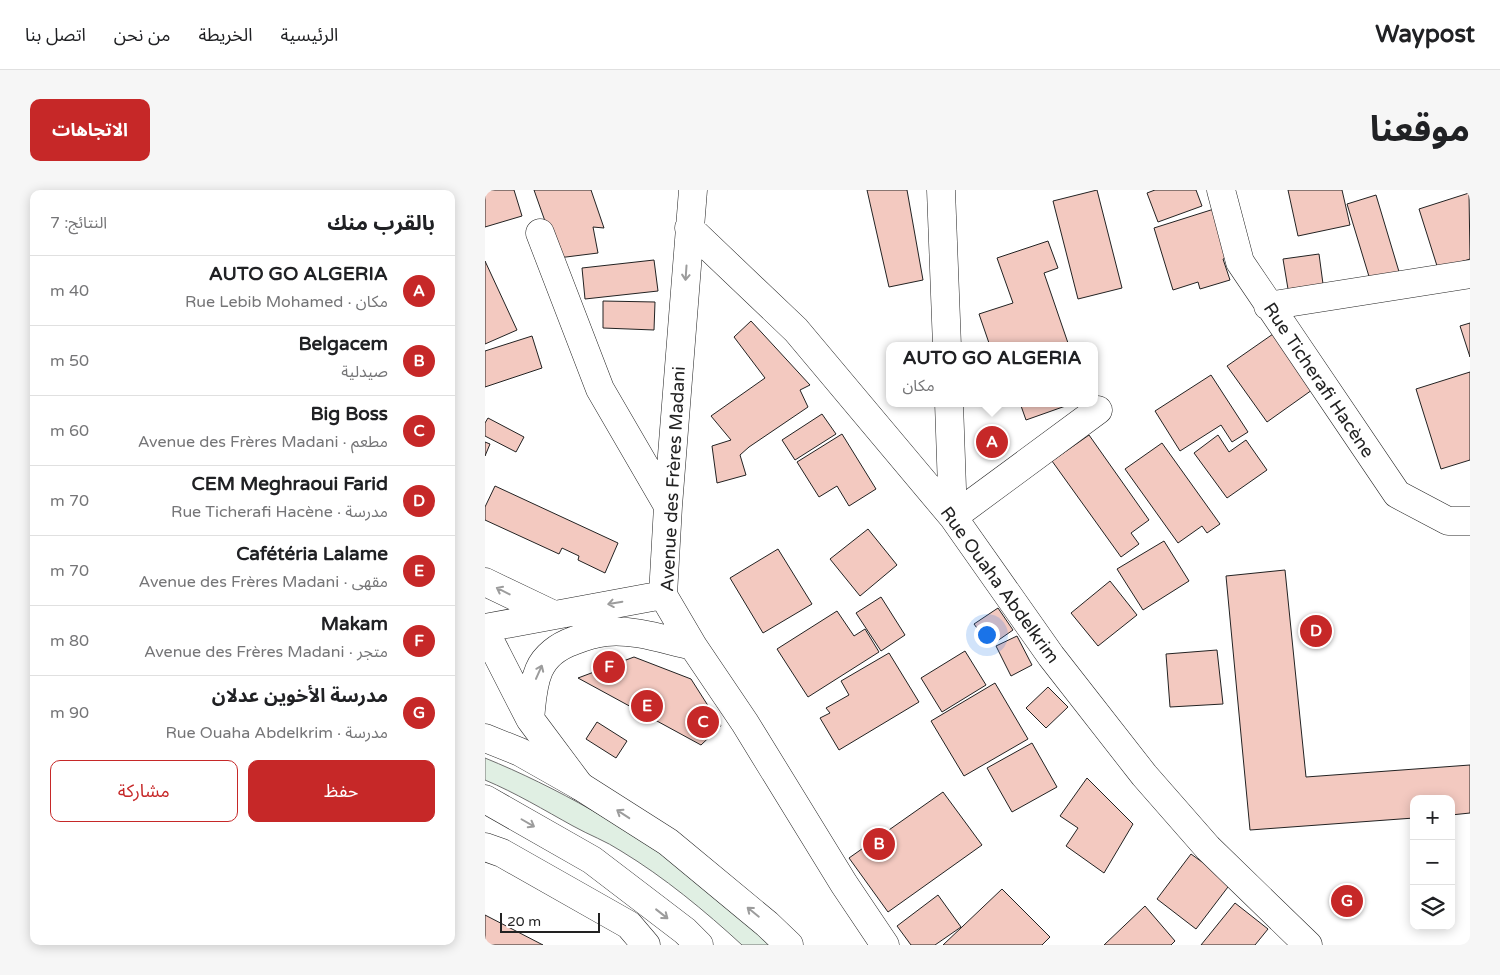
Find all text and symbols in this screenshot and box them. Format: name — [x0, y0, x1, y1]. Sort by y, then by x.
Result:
text: Waypost — [1375, 20, 1475, 49]
text: اتصل بنا — [25, 24, 86, 46]
text: من نحن — [114, 24, 171, 46]
text: الخريطة — [199, 24, 252, 46]
text: الرئيسية — [280, 24, 338, 46]
button: الاتجاهات — [30, 99, 150, 161]
text: موقعنا — [1370, 109, 1470, 151]
text: بالقرب منك — [327, 211, 435, 236]
text: النتائج: 7 — [50, 213, 107, 233]
text: AUTO GO ALGERIA — [209, 263, 388, 285]
one-way arrow — [681, 265, 690, 281]
text: 40 m — [50, 281, 89, 301]
text: A — [413, 281, 425, 301]
text: مكان · Rue Lebib Mohamed — [185, 292, 388, 312]
street label: Rue Ticherafi Hacène — [1259, 298, 1379, 462]
text: Belgacem — [299, 333, 388, 355]
popup — [886, 342, 1098, 407]
text: AUTO GO ALGERIA — [902, 347, 1082, 369]
text: 50 m — [50, 351, 89, 371]
text: B — [413, 351, 425, 371]
text: صيدلية — [341, 362, 388, 382]
street label: Avenue des Frères Madani — [656, 366, 690, 592]
text: مكان — [902, 376, 935, 396]
text: Big Boss — [310, 403, 388, 425]
text: 60 m — [50, 421, 89, 441]
text: C — [413, 421, 425, 441]
pin: A — [976, 423, 1008, 461]
text: مطعم · Avenue des Frères Madani — [138, 432, 388, 452]
text: CEM Meghraoui Farid — [191, 473, 388, 495]
text: 70 m — [50, 491, 89, 511]
text: D — [413, 491, 425, 511]
text: مدرسة · Rue Ticherafi Hacène — [171, 502, 388, 522]
street label: Rue Ouaha Abdelkrim — [936, 502, 1064, 668]
text: Cafétéria Lalame — [236, 543, 388, 565]
text: 70 m — [50, 561, 89, 581]
text: E — [414, 561, 424, 581]
text: مقهى · Avenue des Frères Madani — [139, 572, 388, 592]
one-way arrow — [496, 586, 511, 595]
one-way arrow — [607, 599, 623, 609]
pin: D — [1300, 612, 1332, 650]
text: Makam — [321, 613, 388, 635]
your location — [974, 622, 1000, 648]
text: 80 m — [50, 631, 89, 651]
text: F — [414, 631, 424, 651]
text: متجر · Avenue des Frères Madani — [144, 642, 388, 662]
pin: F — [593, 648, 625, 686]
one-way arrow — [535, 665, 545, 680]
text: مدرسة الأخوين عدلان — [212, 685, 388, 707]
pin: E — [631, 687, 663, 725]
text: 90 m — [50, 703, 89, 723]
text: G — [413, 703, 425, 723]
pin: C — [687, 703, 719, 741]
text: مدرسة · Rue Ouaha Abdelkrim — [165, 723, 388, 743]
button: مشاركة — [50, 760, 238, 822]
button: حفظ — [248, 760, 435, 822]
map controls — [1410, 795, 1455, 930]
button: + — [1410, 795, 1455, 840]
one-way arrow — [617, 809, 631, 819]
one-way arrow — [520, 818, 534, 828]
pin: B — [863, 825, 895, 863]
button: − — [1410, 840, 1455, 885]
pin: G — [1331, 882, 1363, 920]
button: layers — [1410, 885, 1455, 930]
one-way arrow — [747, 906, 760, 917]
one-way arrow — [655, 908, 668, 919]
scale bar — [500, 910, 600, 933]
text: 20 m — [507, 913, 541, 930]

